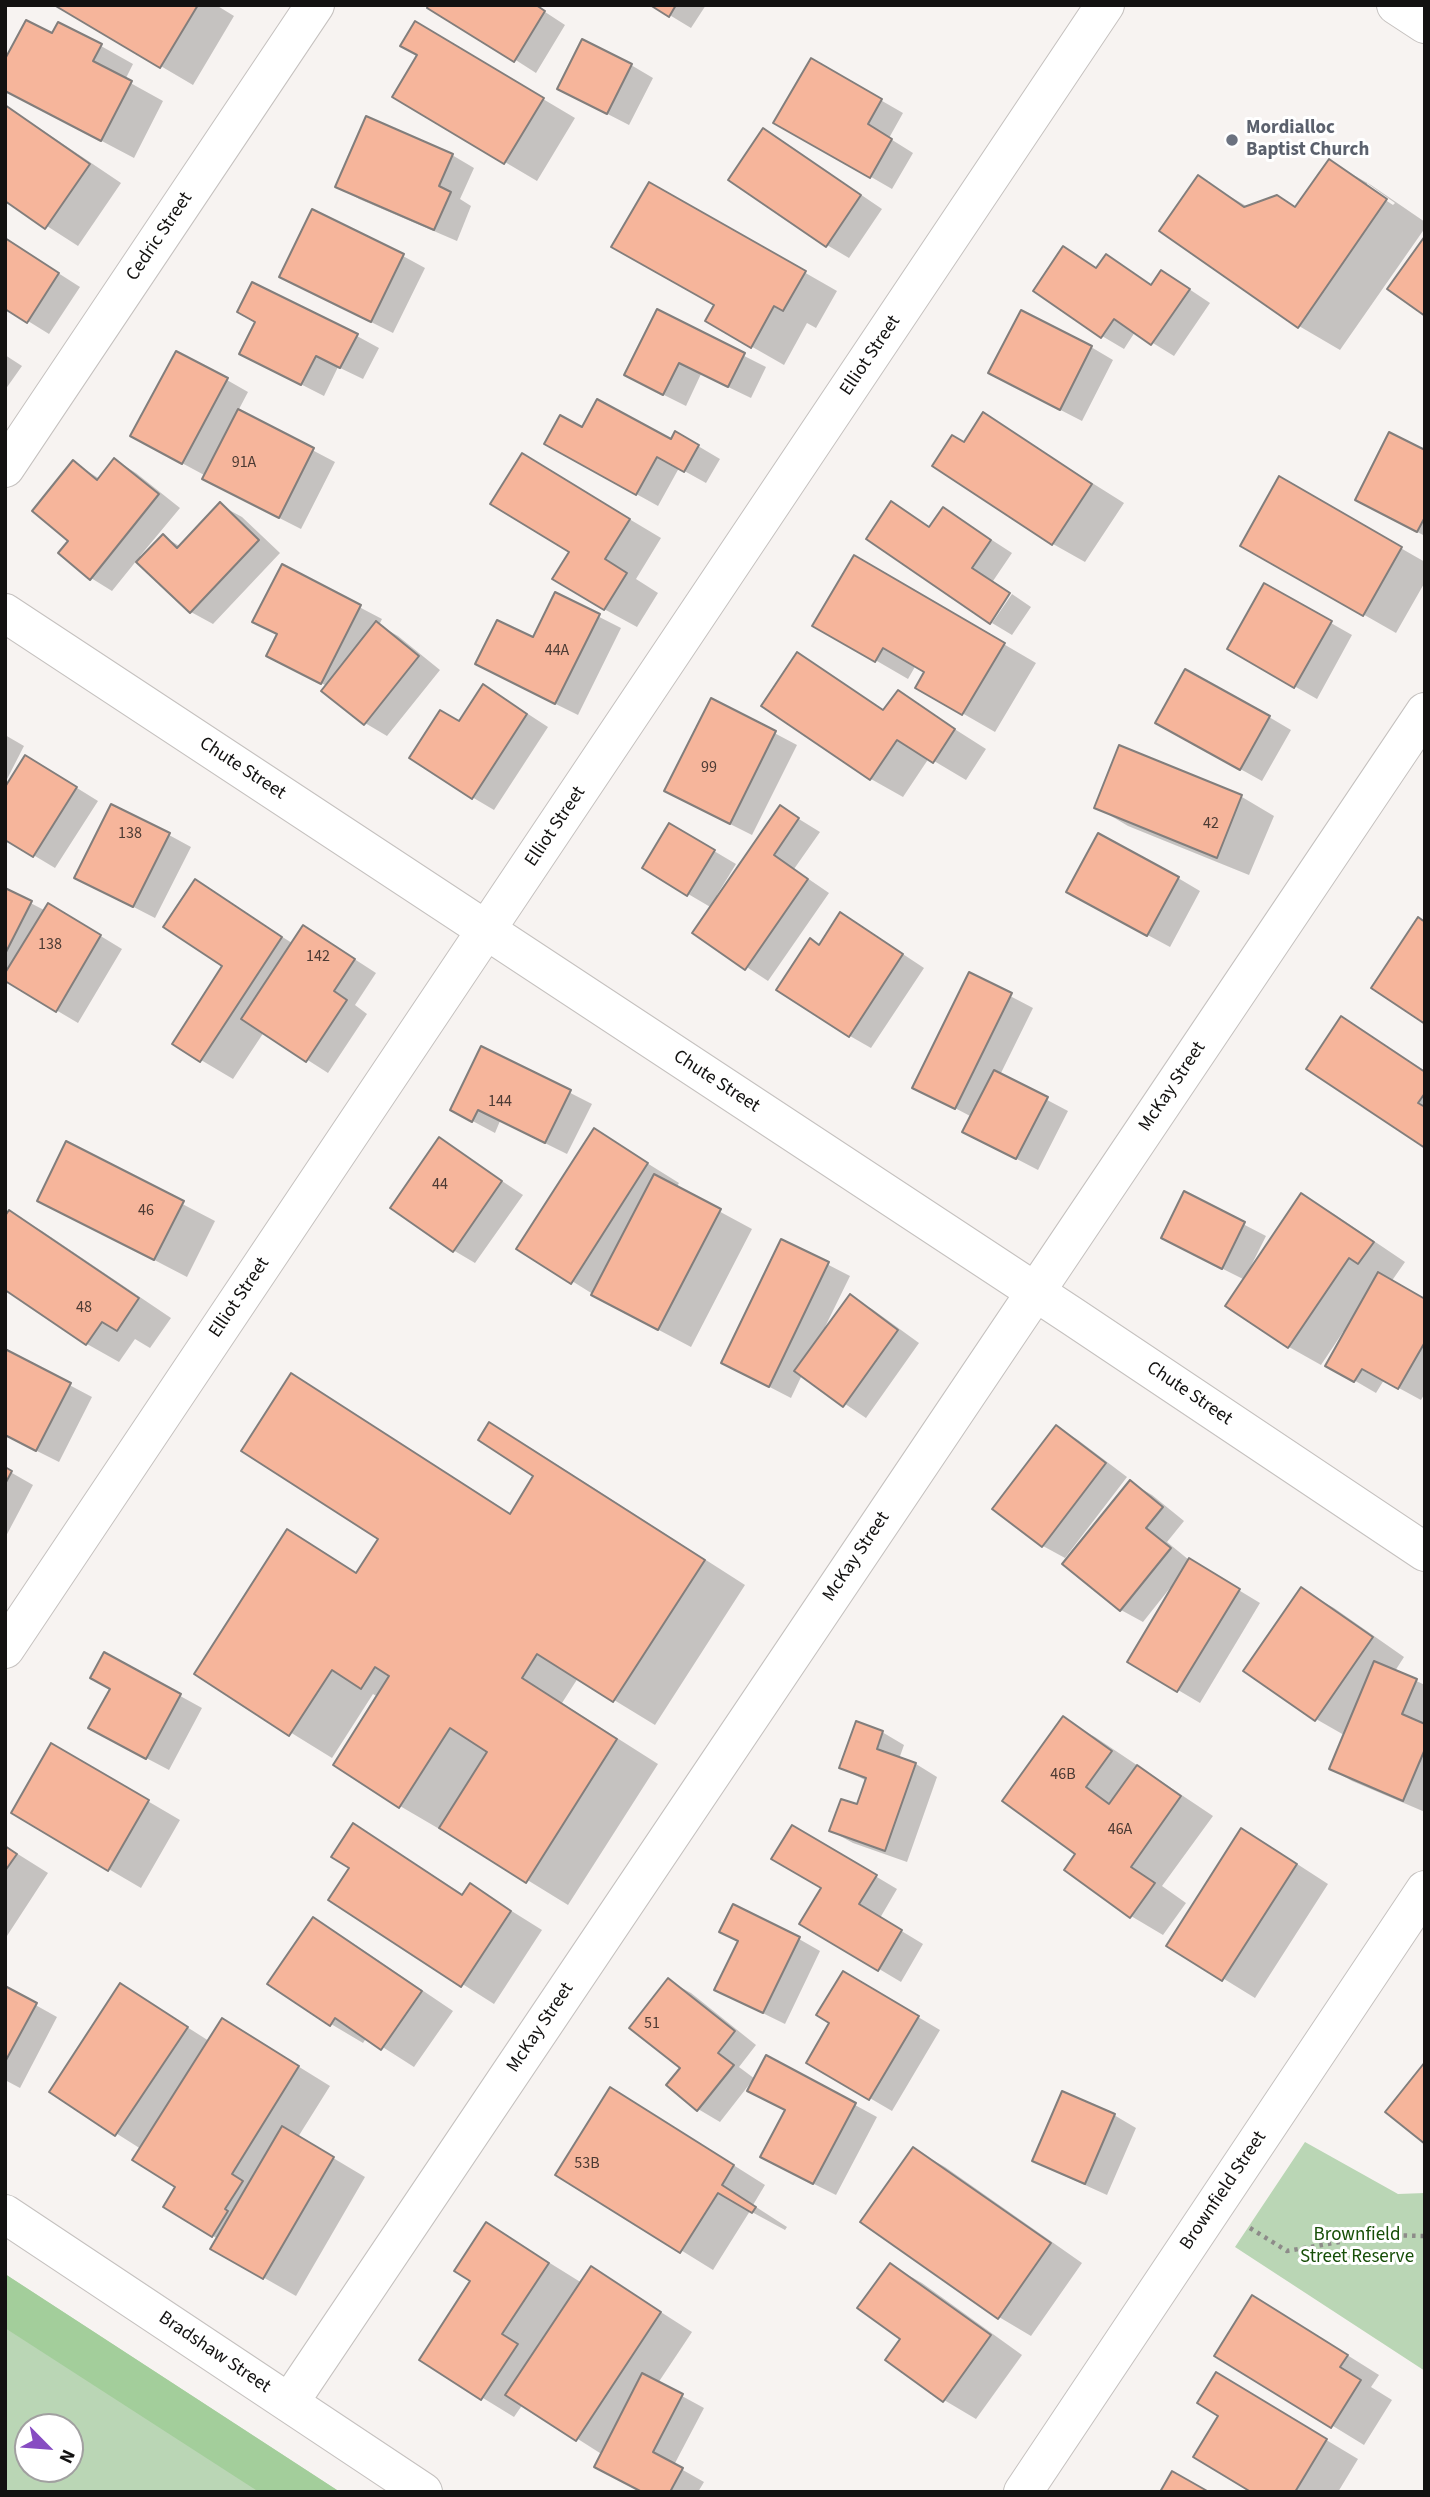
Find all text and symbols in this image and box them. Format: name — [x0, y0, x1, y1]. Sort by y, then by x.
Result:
place label: Mordialloc Baptist Church — [1246, 118, 1369, 162]
marker: Mordialloc Baptist Church — [1224, 132, 1240, 148]
street label: Cedric Street — [122, 188, 198, 286]
street label: Elliot Street — [836, 311, 906, 401]
house number: 91A — [232, 453, 256, 473]
house number: 44A — [545, 641, 569, 661]
street label: Chute Street — [194, 733, 290, 805]
house number: 99 — [701, 758, 717, 778]
street label: Elliot Street — [521, 782, 591, 872]
house number: 42 — [1203, 814, 1219, 834]
house number: 138 — [118, 824, 142, 844]
house number: 138 — [38, 935, 62, 955]
house number: 142 — [306, 947, 330, 967]
street label: McKay Street — [1135, 1038, 1211, 1136]
street label: Chute Street — [668, 1046, 764, 1118]
house number: 144 — [488, 1092, 512, 1112]
house number: 44 — [432, 1175, 448, 1195]
house number: 46 — [138, 1201, 154, 1221]
street label: Elliot Street — [205, 1253, 275, 1343]
house number: 48 — [76, 1298, 92, 1318]
street label: Chute Street — [1142, 1357, 1236, 1431]
street label: McKay Street — [819, 1508, 895, 1606]
house number: 46B — [1050, 1765, 1076, 1785]
house number: 46A — [1108, 1820, 1132, 1840]
street label: McKay Street — [503, 1979, 579, 2077]
house number: 51 — [644, 2014, 660, 2034]
street label: Brownfield Street — [1176, 2127, 1272, 2255]
house number: 53B — [574, 2154, 600, 2174]
park label: Brownfield Street Reserve — [1300, 2225, 1414, 2269]
street label: Bradshaw Street — [154, 2307, 274, 2399]
north arrow — [14, 2413, 84, 2483]
text: N — [52, 2445, 82, 2468]

